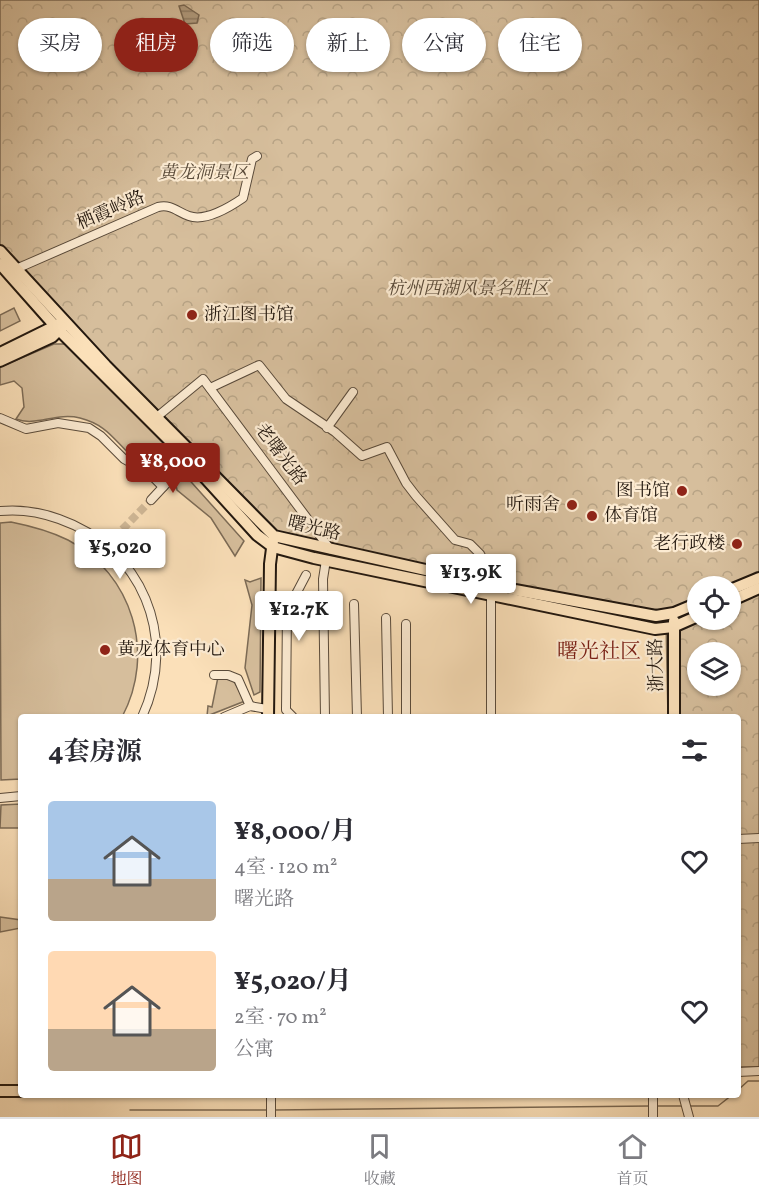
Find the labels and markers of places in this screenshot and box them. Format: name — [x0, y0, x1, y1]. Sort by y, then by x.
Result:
place label: 浙江图书馆 — [204, 303, 294, 328]
marker: 浙江图书馆 — [185, 308, 199, 322]
pin: ¥8,000 — [124, 443, 222, 494]
place label: 图书馆 — [616, 479, 670, 504]
marker: 图书馆 — [675, 484, 689, 498]
place label: 听雨舍 — [506, 493, 560, 518]
marker: 听雨舍 — [565, 498, 579, 512]
place label: 体育馆 — [604, 504, 658, 529]
marker: 体育馆 — [585, 509, 599, 523]
pin: ¥5,020 — [71, 529, 169, 580]
place label: 老行政楼 — [653, 532, 725, 557]
marker: 老行政楼 — [730, 537, 744, 551]
pin: ¥13.9K — [422, 554, 520, 605]
pin: ¥12.7K — [250, 591, 348, 642]
place label: 黄龙体育中心 — [117, 638, 225, 663]
marker: 黄龙体育中心 — [98, 643, 112, 657]

